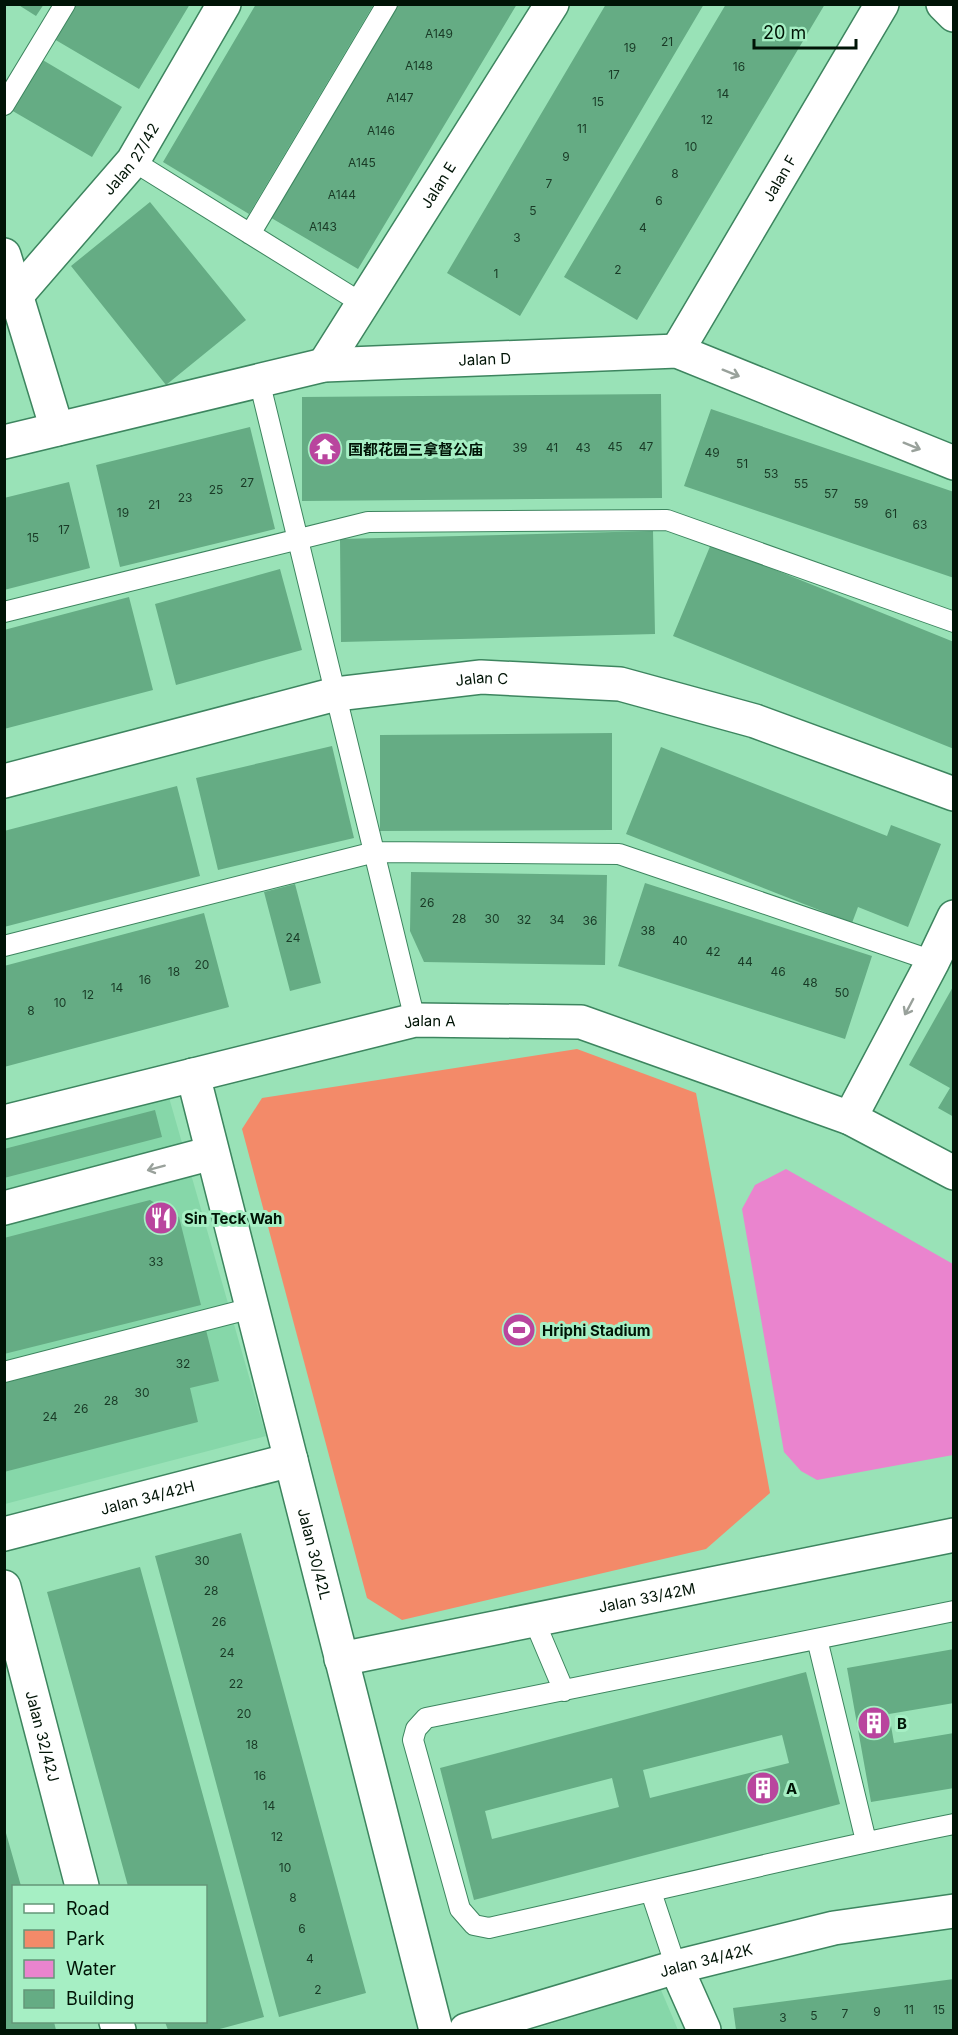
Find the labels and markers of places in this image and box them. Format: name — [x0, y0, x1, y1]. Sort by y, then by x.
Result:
temple icon: 国都花园三拿督公庙 — [307, 431, 343, 467]
place label: 国都花园三拿督公庙 — [348, 440, 483, 459]
restaurant icon: Sin Teck Wah — [143, 1200, 179, 1236]
place label: Sin Teck Wah — [184, 1209, 282, 1228]
sports icon: Hriphi Stadium — [501, 1312, 537, 1348]
place label: Hriphi Stadium — [542, 1321, 651, 1340]
building icon: B — [856, 1705, 892, 1741]
place label: B — [897, 1714, 907, 1733]
building icon: A — [745, 1770, 781, 1806]
place label: A — [786, 1779, 797, 1798]

